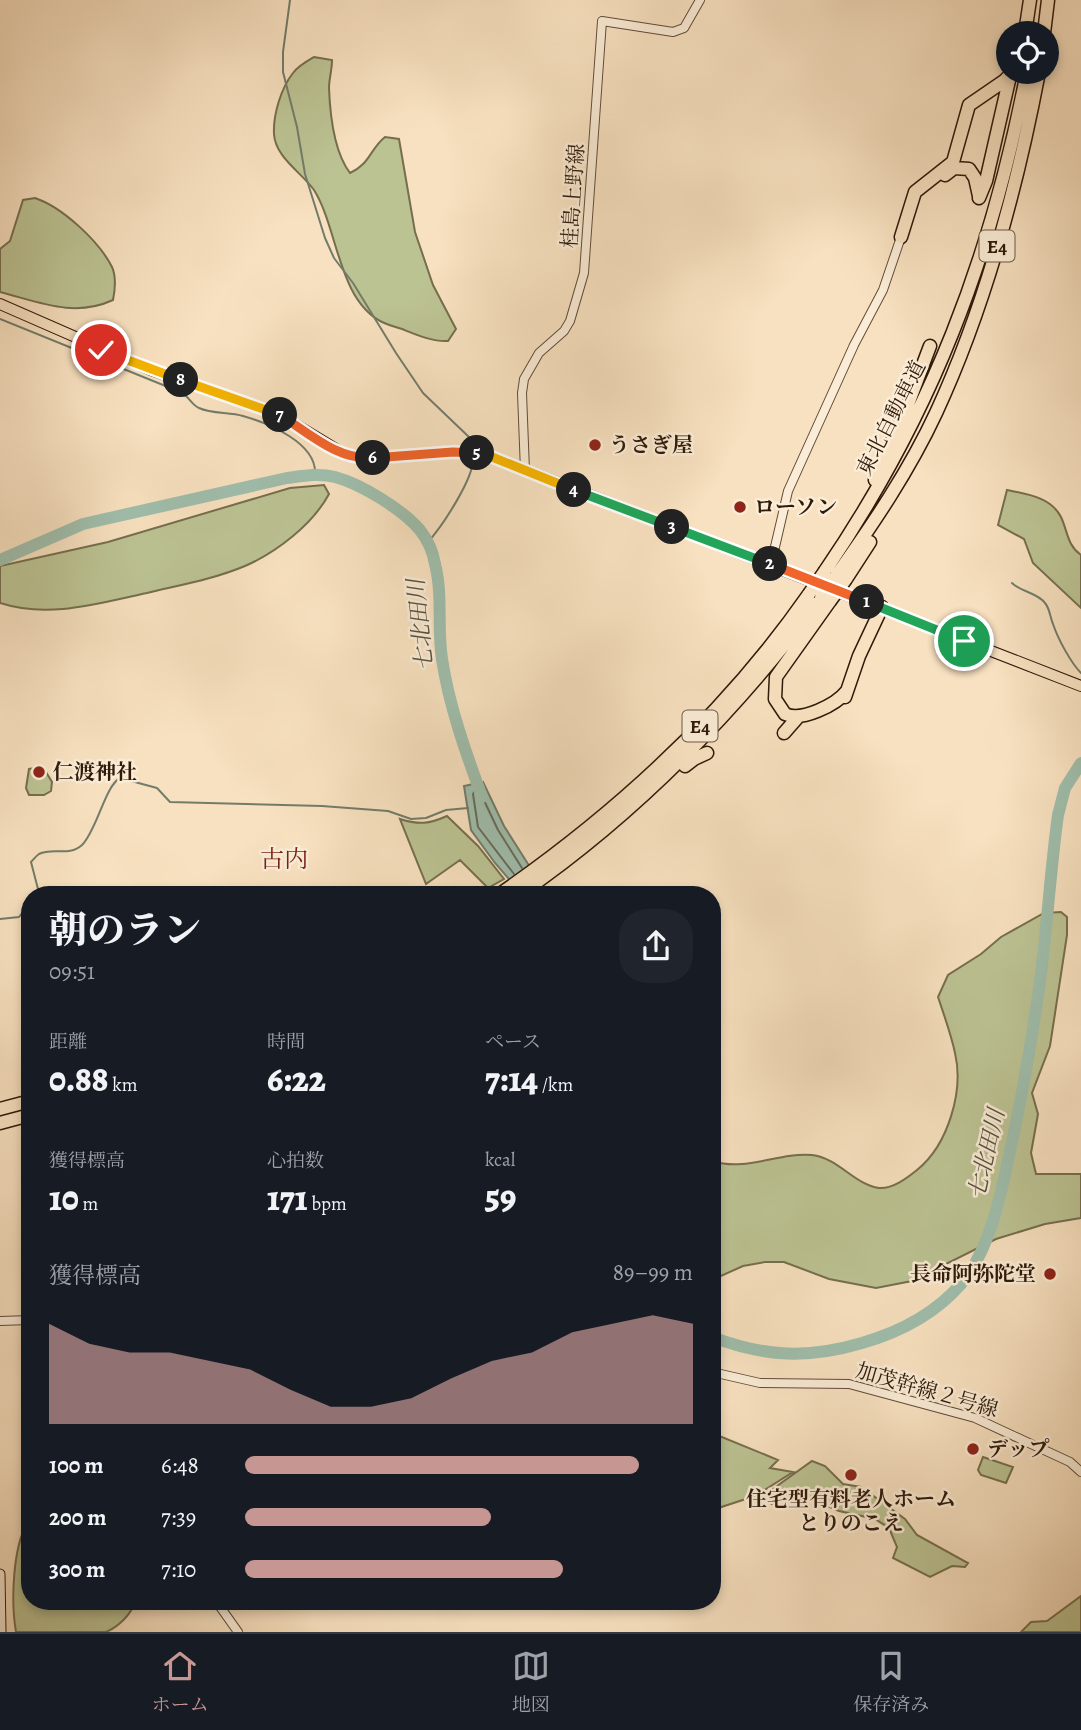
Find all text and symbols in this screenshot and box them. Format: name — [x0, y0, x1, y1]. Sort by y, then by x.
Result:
map controls — [996, 21, 1059, 84]
button: locate — [996, 21, 1059, 84]
street label: 桂島上野線 — [555, 143, 591, 249]
road number: E4 — [979, 230, 1014, 262]
pin — [71, 320, 131, 380]
icon: check — [82, 331, 120, 369]
street label: 東北自動車道 — [850, 356, 932, 480]
pin: 8 — [164, 362, 198, 398]
text: 8 — [176, 366, 185, 392]
pin: 7 — [262, 398, 298, 432]
text: 7 — [275, 401, 284, 427]
place label: うさぎ屋 — [609, 431, 693, 459]
pin: 5 — [460, 435, 494, 470]
marker: うさぎ屋 — [587, 437, 603, 453]
text: 5 — [472, 439, 481, 465]
pin: 6 — [356, 440, 390, 476]
text: 6 — [368, 444, 377, 470]
pin: 4 — [556, 472, 592, 508]
text: 4 — [569, 476, 578, 502]
place label: ローソン — [754, 493, 837, 521]
marker: ローソン — [732, 499, 748, 515]
pin: 3 — [654, 510, 690, 544]
text: 3 — [667, 513, 676, 539]
pin: 2 — [752, 546, 788, 582]
text: 2 — [765, 550, 774, 576]
water label: 七北田川 — [400, 575, 441, 672]
pin: 1 — [850, 584, 884, 620]
text: 1 — [863, 588, 870, 614]
pin — [934, 611, 994, 671]
icon: arrive — [945, 622, 983, 660]
road number: E4 — [682, 710, 718, 741]
place label: 仁渡神社 — [53, 758, 137, 786]
marker: 仁渡神社 — [31, 764, 47, 780]
district label: 古内 — [260, 843, 308, 875]
text: 朝のラン — [49, 904, 201, 956]
button: share — [619, 909, 693, 983]
text: 09:51 — [49, 956, 95, 987]
text: 距離 — [49, 1029, 87, 1055]
text: 時間 — [267, 1029, 305, 1055]
text: ペース — [485, 1029, 541, 1055]
text: 0.88 — [49, 1055, 108, 1103]
text: 6:22 — [267, 1055, 326, 1103]
text: 7:14 — [485, 1055, 538, 1103]
text: km — [108, 1072, 137, 1098]
text: /km — [538, 1072, 573, 1098]
water label: 七北田川 — [961, 1103, 1013, 1202]
text: kcal — [485, 1147, 515, 1173]
text: 獲得標高 — [49, 1148, 125, 1174]
text: 心拍数 — [267, 1148, 324, 1174]
text: 59 — [485, 1173, 516, 1221]
text: 10 — [49, 1174, 79, 1222]
text: 171 — [267, 1174, 308, 1222]
text: m — [79, 1191, 98, 1217]
text: bpm — [308, 1191, 347, 1217]
text: 89–99 m — [613, 1257, 693, 1288]
text: 獲得標高 — [49, 1260, 141, 1291]
place label: 長命阿弥陀堂 — [910, 1260, 1036, 1288]
marker: 長命阿弥陀堂 — [1042, 1266, 1058, 1282]
street label: 加茂幹線２号線 — [852, 1356, 1002, 1424]
place label: デップ — [987, 1435, 1050, 1463]
marker: デップ — [965, 1441, 981, 1457]
text: 100 m — [49, 1450, 104, 1481]
text: 6:48 — [161, 1450, 199, 1481]
marker: 住宅型有料老人ホーム とりのこえ — [843, 1467, 859, 1483]
place label: 住宅型有料老人ホーム とりのこえ — [746, 1485, 956, 1537]
text: 200 m — [49, 1502, 107, 1533]
text: 7:39 — [161, 1502, 196, 1533]
text: 300 m — [49, 1554, 105, 1585]
text: 7:10 — [161, 1554, 196, 1585]
tab: ホーム — [152, 1647, 209, 1718]
tab: 地図 — [512, 1647, 550, 1718]
tab: 保存済み — [853, 1647, 929, 1718]

